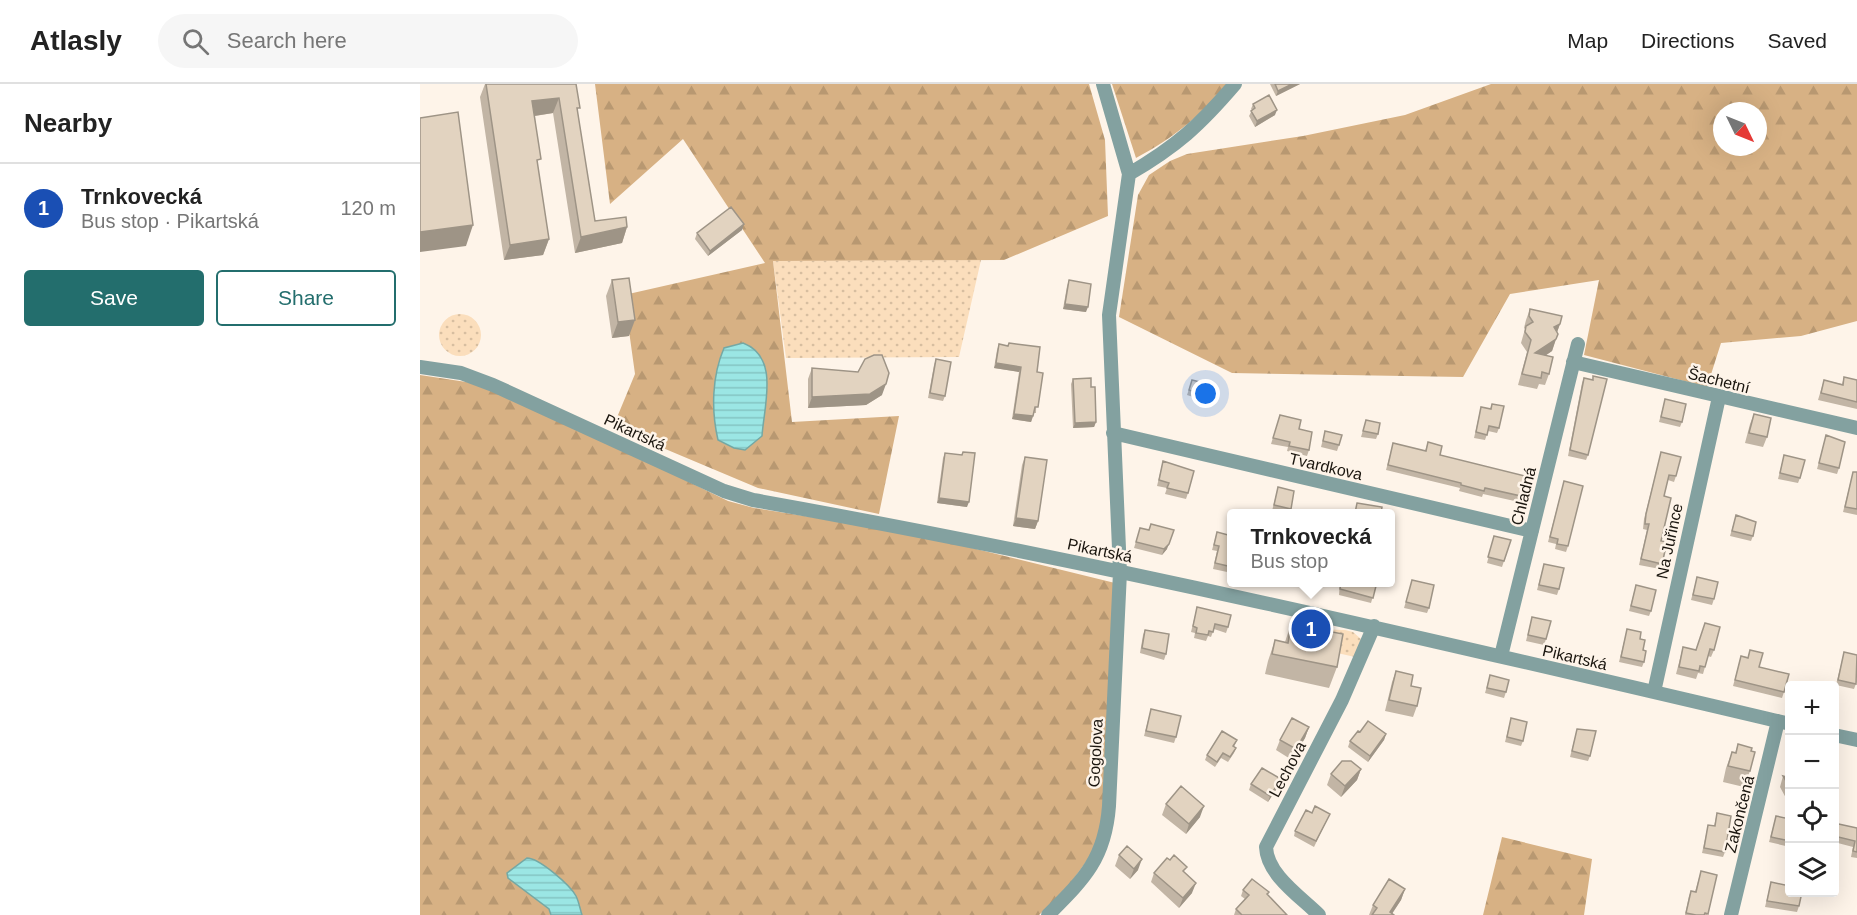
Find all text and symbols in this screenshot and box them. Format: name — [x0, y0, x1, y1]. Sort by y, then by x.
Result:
search box — [158, 14, 578, 68]
text: Atlasly — [30, 25, 122, 56]
icon: search — [179, 25, 212, 58]
text: Search here — [227, 28, 347, 53]
text: Map — [1567, 29, 1608, 52]
text: Directions — [1641, 29, 1734, 52]
text: Saved — [1767, 29, 1827, 52]
north arrow — [1713, 102, 1767, 156]
text: Nearby — [24, 108, 112, 138]
text: Trnkovecká — [81, 184, 202, 209]
text: 1 — [38, 197, 49, 219]
text: 120 m — [340, 197, 396, 219]
text: Bus stop · Pikartská — [81, 210, 259, 232]
button: Save — [24, 270, 204, 326]
button: Share — [216, 270, 396, 326]
street label: Šachetní — [1686, 364, 1752, 397]
your location — [1191, 379, 1220, 408]
street label: Pikartská — [601, 411, 668, 454]
street label: Tvardkova — [1288, 450, 1364, 483]
street label: Chladná — [1508, 465, 1539, 527]
street label: Na Juřince — [1653, 502, 1686, 580]
popup — [1227, 509, 1395, 587]
text: Trnkovecká — [1250, 524, 1372, 549]
street label: Pikartská — [1066, 535, 1134, 566]
text: Bus stop — [1250, 550, 1328, 572]
pin: 1 — [1292, 606, 1330, 652]
street label: Pikartská — [1541, 642, 1609, 673]
map controls — [1785, 681, 1839, 897]
button: + — [1785, 681, 1839, 735]
street label: Gogolova — [1085, 718, 1106, 788]
button: − — [1785, 735, 1839, 789]
street label: Lechova — [1266, 738, 1309, 800]
street label: Zakončená — [1722, 774, 1757, 855]
button: locate — [1785, 789, 1839, 843]
button: layers — [1785, 843, 1839, 897]

